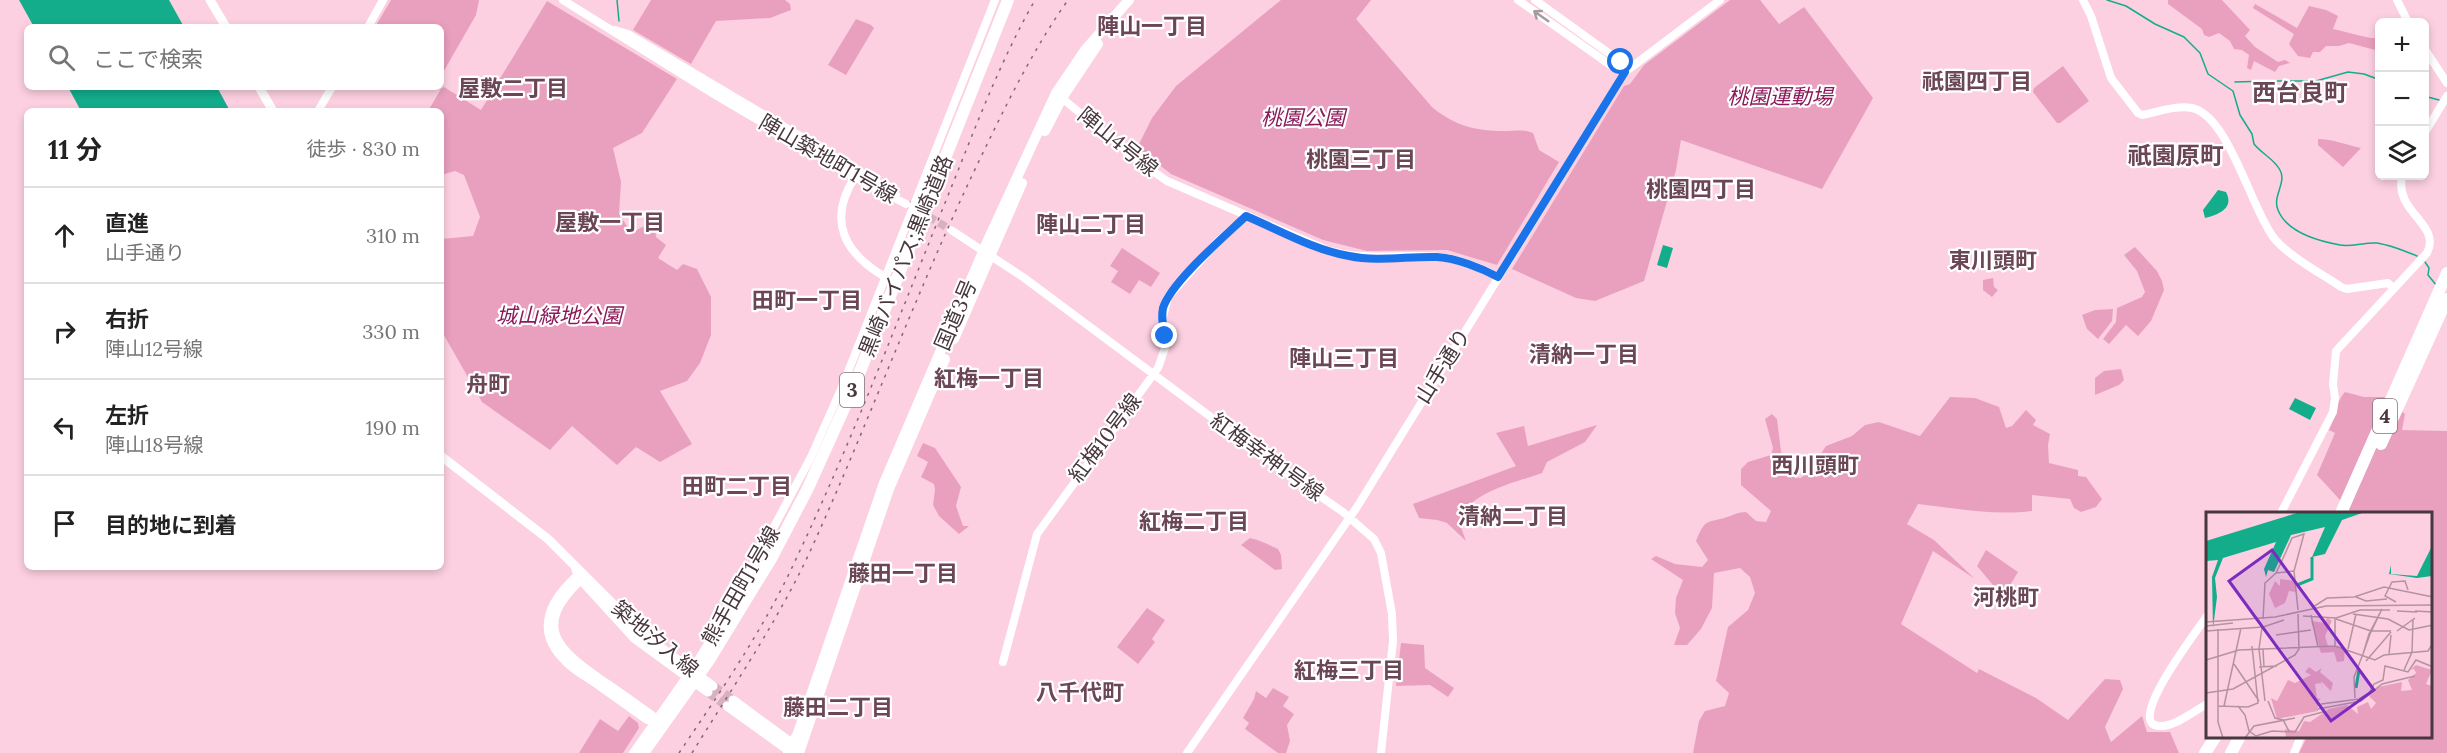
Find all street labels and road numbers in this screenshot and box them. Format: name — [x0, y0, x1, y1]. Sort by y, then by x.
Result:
street label: 陣山4号線 — [1073, 101, 1164, 182]
street label: 陣山築地町1号線 — [755, 108, 902, 209]
street label: 黒崎バイパス;黒崎道路 — [853, 151, 958, 361]
street label: 国道3号 — [929, 275, 983, 354]
street label: 山手通り — [1409, 323, 1476, 409]
road number: 3 — [840, 373, 864, 407]
street label: 紅梅10号線 — [1062, 388, 1147, 488]
road number: 4 — [2373, 399, 2397, 433]
street label: 紅梅幸神1号線 — [1205, 406, 1329, 507]
street label: 熊手田町1号線 — [695, 521, 786, 650]
street label: 築地汐入線 — [606, 595, 704, 683]

